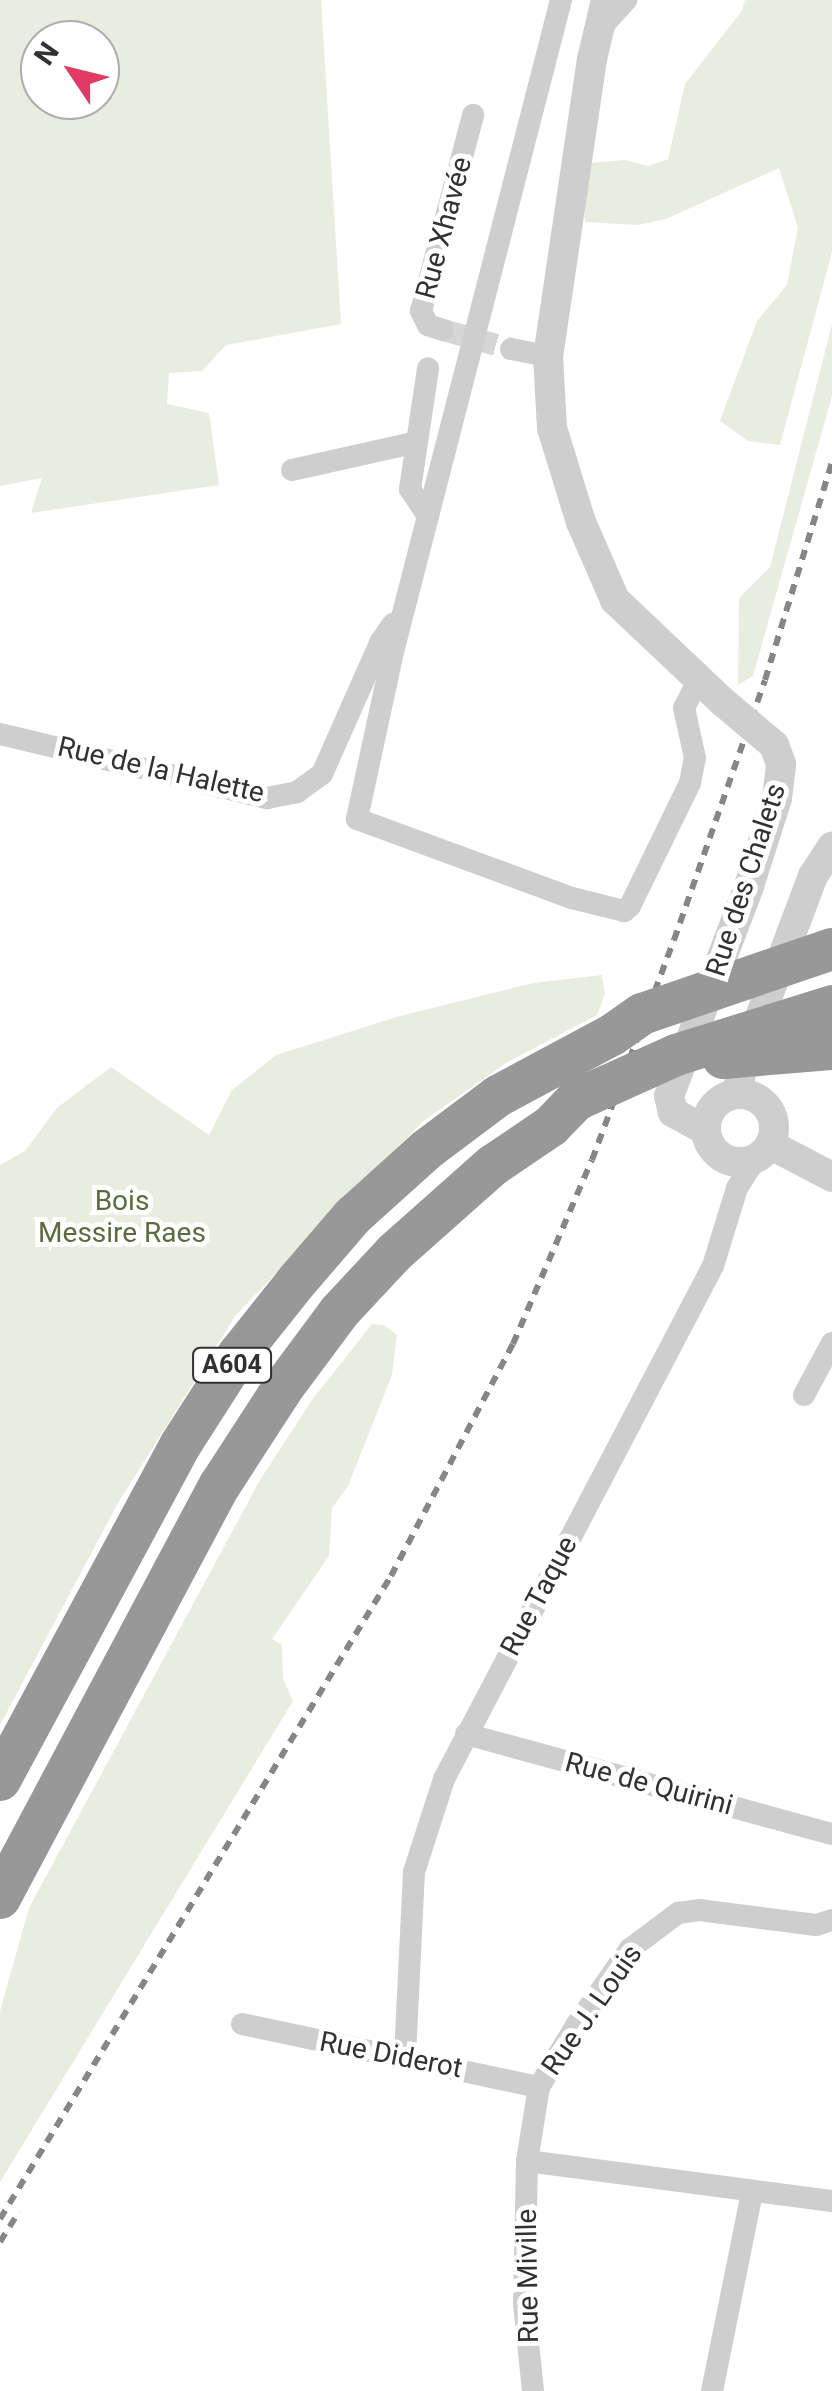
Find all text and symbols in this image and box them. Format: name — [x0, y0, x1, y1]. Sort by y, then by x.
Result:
north arrow — [20, 20, 120, 120]
text: N — [27, 36, 66, 71]
street label: Rue Xhavée — [409, 153, 479, 303]
street label: Rue de la Halette — [54, 730, 268, 810]
street label: Rue des Chalets — [699, 779, 793, 981]
park label: Bois Messire Raes — [38, 1184, 206, 1250]
road number: A604 — [192, 1345, 272, 1385]
street label: Rue Taque — [493, 1530, 585, 1662]
street label: Rue de Quirini — [562, 1745, 736, 1823]
street label: Rue J. Louis — [535, 1938, 649, 2082]
street label: Rue Diderot — [317, 2025, 465, 2085]
street label: Rue Miville — [510, 2208, 546, 2344]

